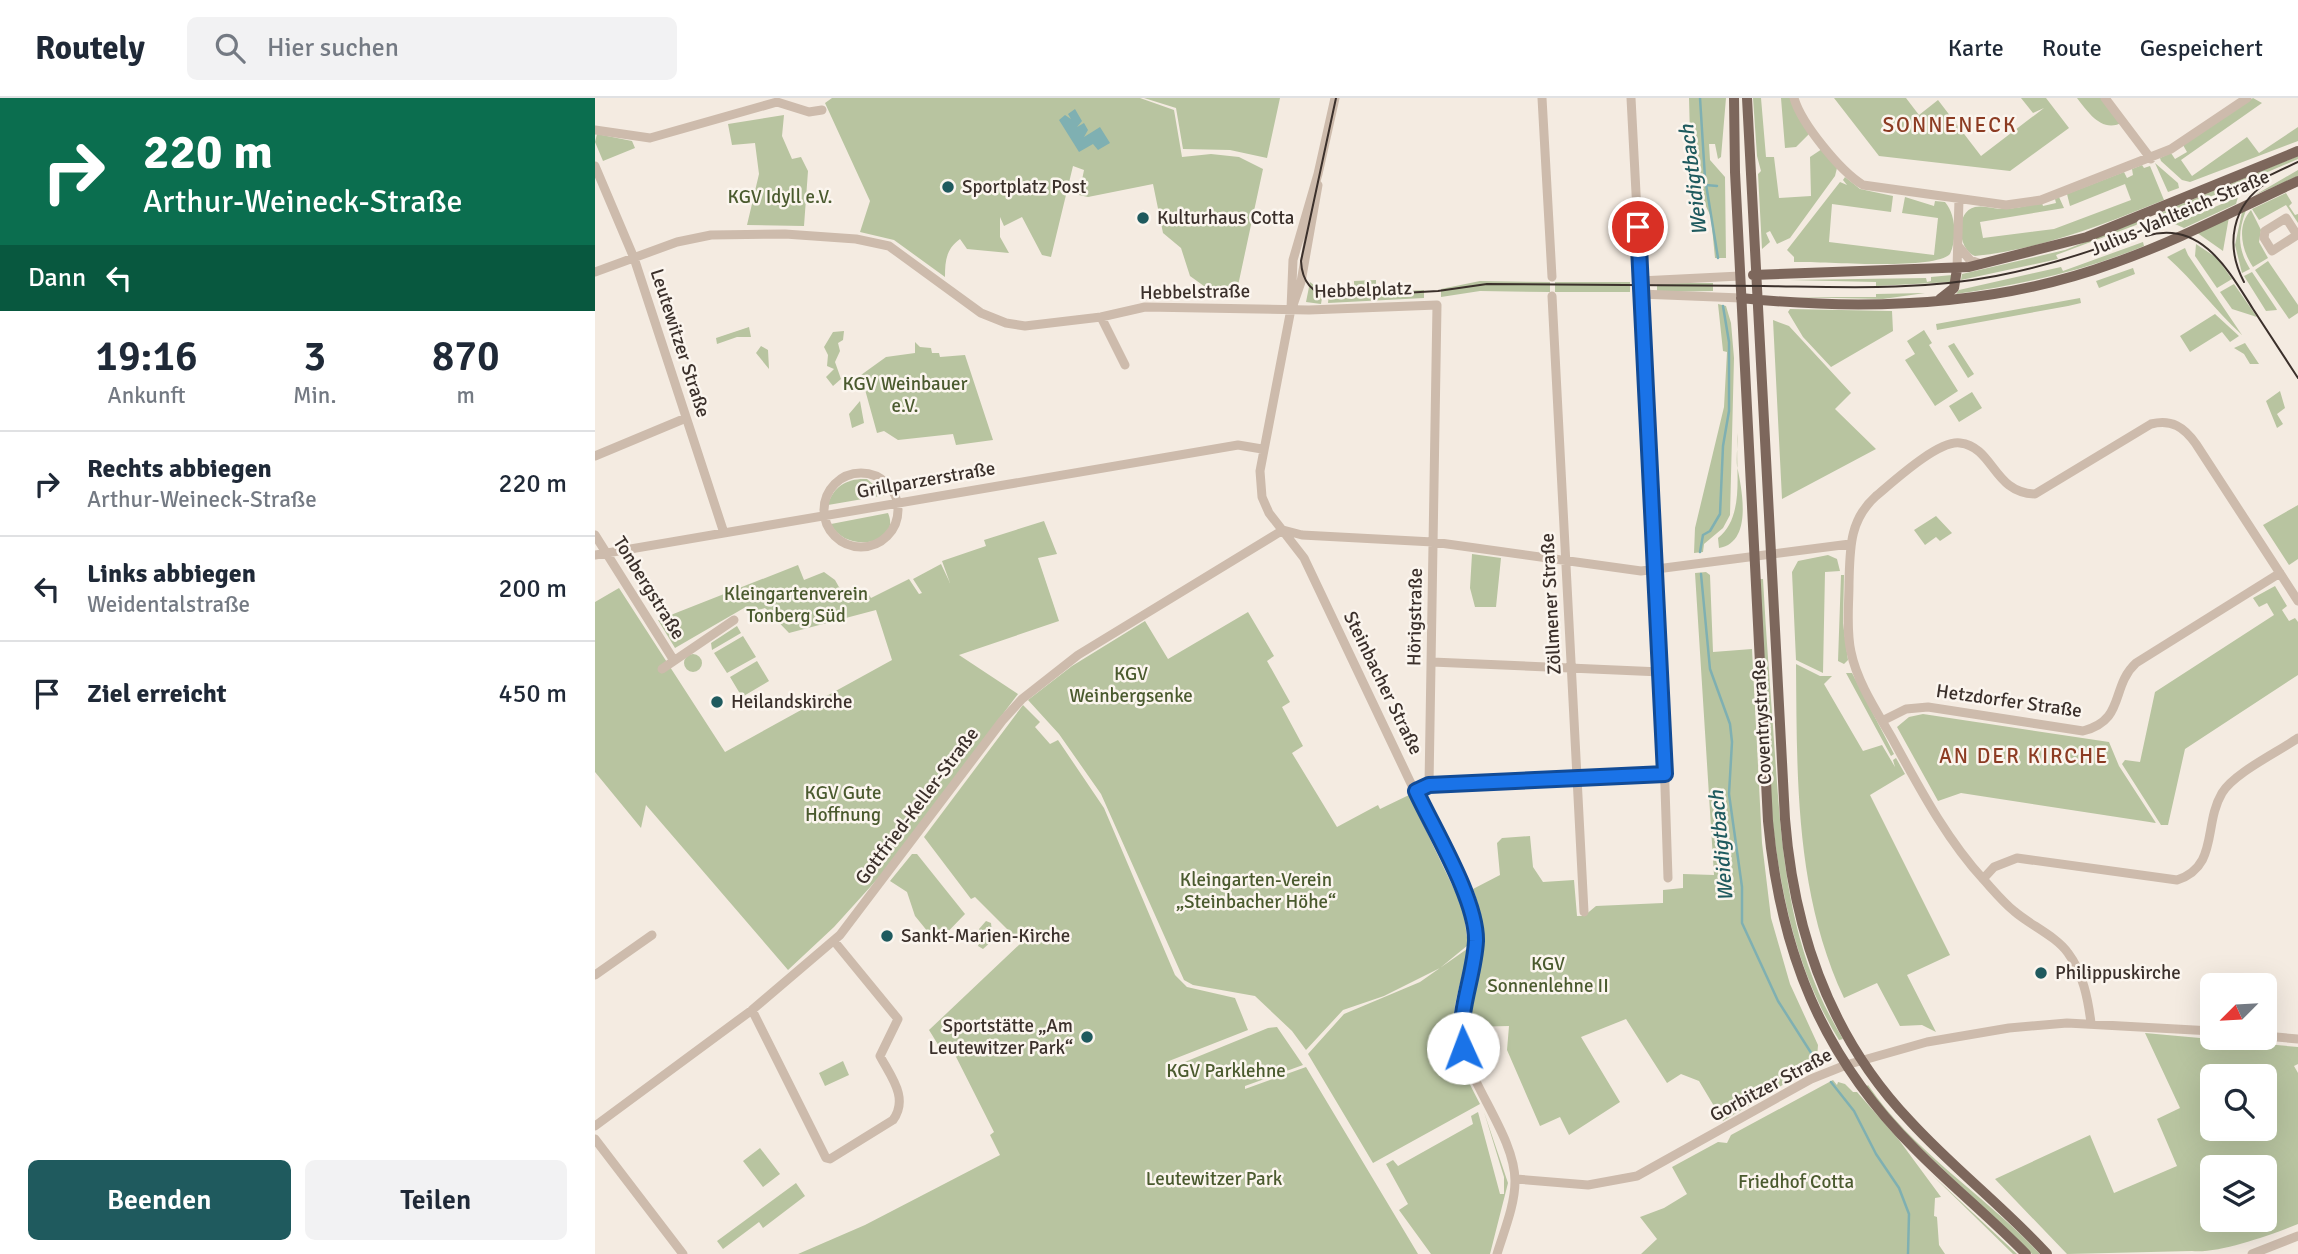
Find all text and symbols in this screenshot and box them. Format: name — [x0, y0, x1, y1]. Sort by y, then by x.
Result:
search box — [187, 17, 677, 80]
text: Routely — [35, 28, 145, 69]
icon: search — [211, 29, 249, 67]
text: Hier suchen — [267, 32, 399, 64]
text: Karte — [1948, 33, 2004, 63]
text: Route — [2042, 33, 2102, 63]
text: Gespeichert — [2140, 33, 2263, 63]
district label: SONNENECK — [1882, 112, 2018, 138]
text: 220 m — [143, 122, 273, 182]
water label: Weidigtbach — [1673, 123, 1713, 237]
icon: right — [28, 126, 119, 217]
street label: Julius-Vahlteich-Straße — [2087, 164, 2273, 262]
place label: Sportplatz Post — [962, 175, 1087, 199]
marker: Sportplatz Post — [940, 179, 956, 195]
text: Arthur-Weineck-Straße — [143, 182, 463, 221]
park label: KGV Idyll e.V. — [728, 185, 832, 209]
pin — [1608, 197, 1668, 257]
place label: Kulturhaus Cotta — [1157, 206, 1295, 230]
icon: arrive — [1619, 208, 1657, 246]
marker: Kulturhaus Cotta — [1135, 210, 1151, 226]
icon: left — [100, 259, 138, 297]
text: Dann — [28, 262, 86, 294]
street label: Leutewitzer Straße — [645, 266, 715, 420]
street label: Hebbelplatz — [1314, 276, 1412, 304]
street label: Hebbelstraße — [1140, 279, 1250, 305]
text: 19:16 — [95, 331, 198, 382]
text: 3 — [303, 331, 326, 382]
text: 870 — [432, 331, 500, 382]
park label: KGV Weinbauer e.V. — [842, 372, 968, 418]
text: Ankunft — [108, 381, 185, 410]
text: Min. — [293, 381, 336, 410]
text: m — [457, 381, 475, 410]
text: Rechts abbiegen — [87, 453, 272, 485]
street label: Grillparzerstraße — [855, 456, 997, 504]
icon: right — [28, 465, 66, 503]
text: 220 m — [498, 468, 567, 500]
text: Arthur-Weineck-Straße — [87, 485, 317, 514]
street label: Tonbergstraße — [608, 532, 690, 644]
street label: Zöllmener Straße — [1535, 533, 1567, 675]
text: Links abbiegen — [87, 558, 256, 590]
street label: Hörigstraße — [1402, 568, 1428, 666]
icon: left — [28, 570, 66, 608]
text: 200 m — [498, 573, 567, 605]
park label: Kleingartenverein Tonberg Süd — [724, 582, 868, 628]
text: Weidentalstraße — [87, 590, 250, 619]
street label: Steinbacher Straße — [1338, 607, 1428, 759]
street label: Coventrystraße — [1747, 659, 1777, 785]
park label: KGV Weinbergsenke — [1069, 662, 1193, 708]
icon: arrive — [28, 675, 66, 713]
text: Ziel erreicht — [87, 678, 227, 710]
text: 450 m — [498, 678, 567, 710]
street label: Hetzdorfer Straße — [1934, 679, 2084, 723]
place label: Heilandskirche — [731, 690, 852, 714]
marker: Heilandskirche — [709, 694, 725, 710]
street label: Gottfried-Keller-Straße — [850, 723, 984, 889]
district label: AN DER KIRCHE — [1939, 743, 2109, 769]
park label: KGV Gute Hoffnung — [805, 781, 881, 827]
water label: Weidigtbach — [1703, 789, 1739, 903]
park label: Kleingarten-Verein „Steinbacher Höhe“ — [1176, 868, 1336, 914]
place label: Sankt-Marien-Kirche — [901, 924, 1070, 948]
marker: Sankt-Marien-Kirche — [879, 928, 895, 944]
park label: KGV Sonnenlehne II — [1487, 952, 1609, 998]
place label: Philippuskirche — [2055, 961, 2181, 985]
marker: Philippuskirche — [2033, 965, 2049, 981]
north arrow — [2200, 973, 2277, 1050]
map controls — [2200, 973, 2277, 1232]
position arrow — [1426, 1011, 1500, 1085]
place label: Sportstätte „Am Leutewitzer Park“ — [929, 1014, 1073, 1060]
marker: Sportstätte „Am Leutewitzer Park“ — [1079, 1029, 1095, 1045]
street label: Gorbitzer Straße — [1706, 1043, 1836, 1127]
park label: KGV Parklehne — [1166, 1059, 1286, 1083]
button: search — [2200, 1064, 2277, 1141]
button: layers — [2200, 1155, 2277, 1232]
button: Beenden — [28, 1160, 291, 1240]
button: Teilen — [305, 1160, 567, 1240]
park label: Leutewitzer Park — [1146, 1167, 1283, 1191]
park label: Friedhof Cotta — [1738, 1170, 1854, 1194]

